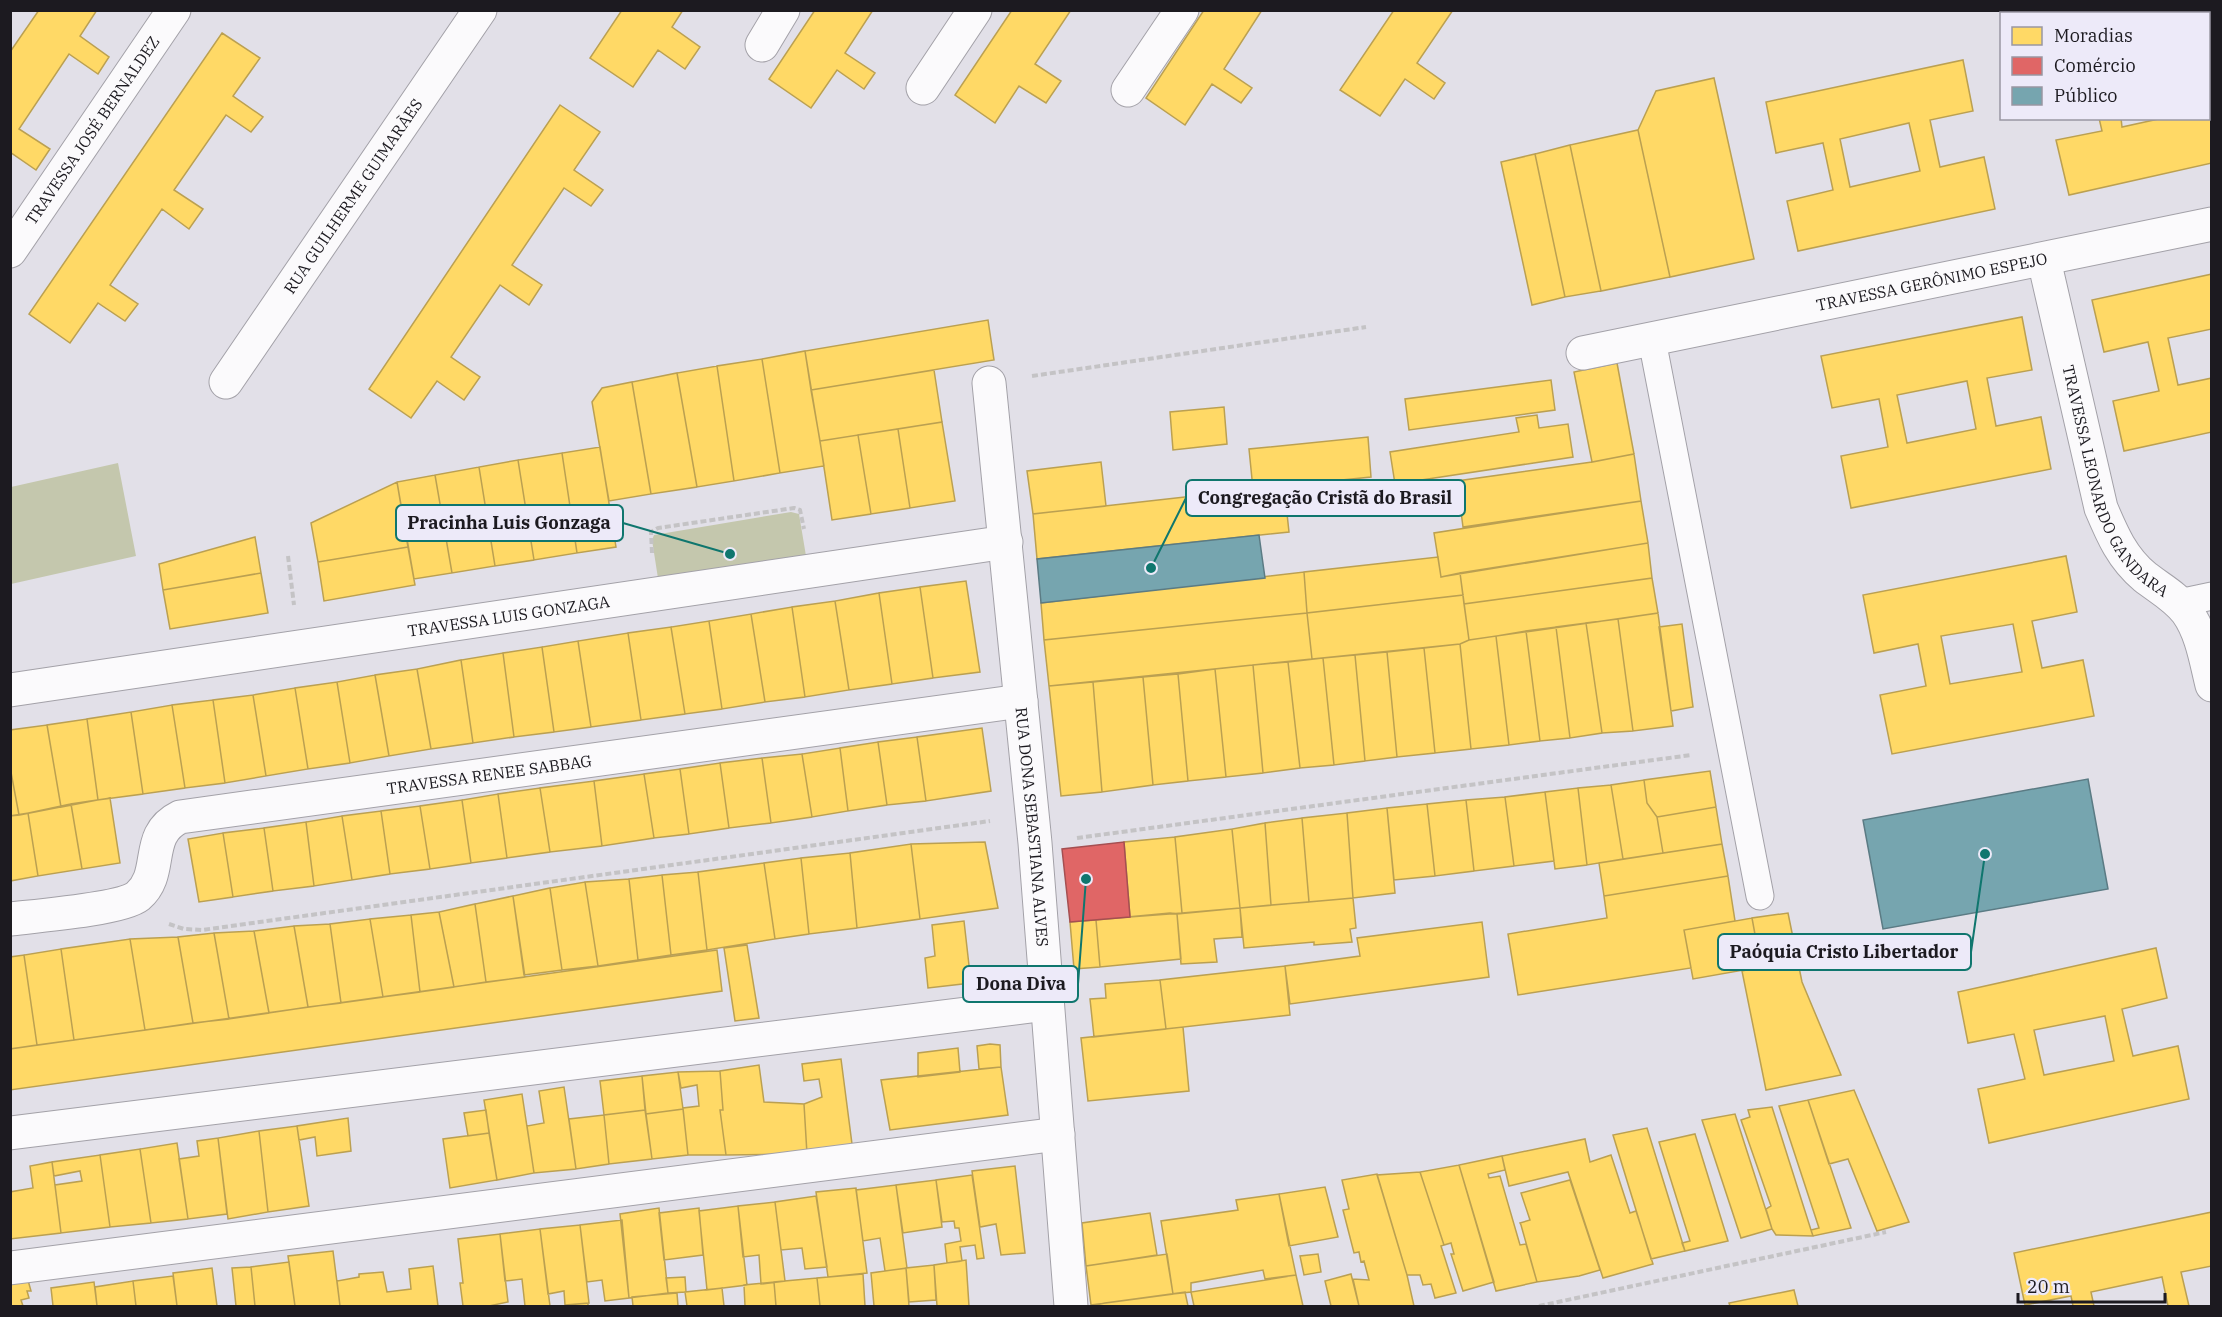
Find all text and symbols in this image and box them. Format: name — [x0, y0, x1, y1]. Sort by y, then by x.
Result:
legend — [2000, 12, 2210, 120]
text: Moradias — [2054, 24, 2133, 47]
street label: TRAVESSA JOSÉ BERNALDEZ — [21, 32, 163, 229]
text: Comércio — [2054, 54, 2136, 77]
text: Público — [2054, 84, 2118, 107]
street label: RUA GUILHERME GUIMARÃES — [279, 95, 427, 298]
street label: TRAVESSA GERÔNIMO ESPEJO — [1814, 248, 2049, 315]
street label: TRAVESSA LEONARDO GANDARA — [2058, 363, 2173, 601]
callout: Congregação Cristã do Brasil — [1186, 480, 1465, 516]
text: Congregação Cristã do Brasil — [1198, 486, 1452, 509]
callout: Pracinha Luis Gonzaga — [396, 505, 623, 541]
text: Pracinha Luis Gonzaga — [407, 511, 611, 534]
street label: TRAVESSA LUIS GONZAGA — [406, 591, 611, 641]
street label: RUA DONA SEBASTIANA ALVES — [1011, 706, 1053, 947]
street label: TRAVESSA RENEE SABBAG — [385, 750, 593, 798]
callout: Paóquia Cristo Libertador — [1718, 934, 1971, 970]
text: Paóquia Cristo Libertador — [1730, 940, 1959, 963]
callout: Dona Diva — [963, 966, 1078, 1002]
text: Dona Diva — [976, 972, 1066, 995]
scale bar — [2018, 1266, 2165, 1304]
text: 20 m — [2027, 1275, 2070, 1298]

